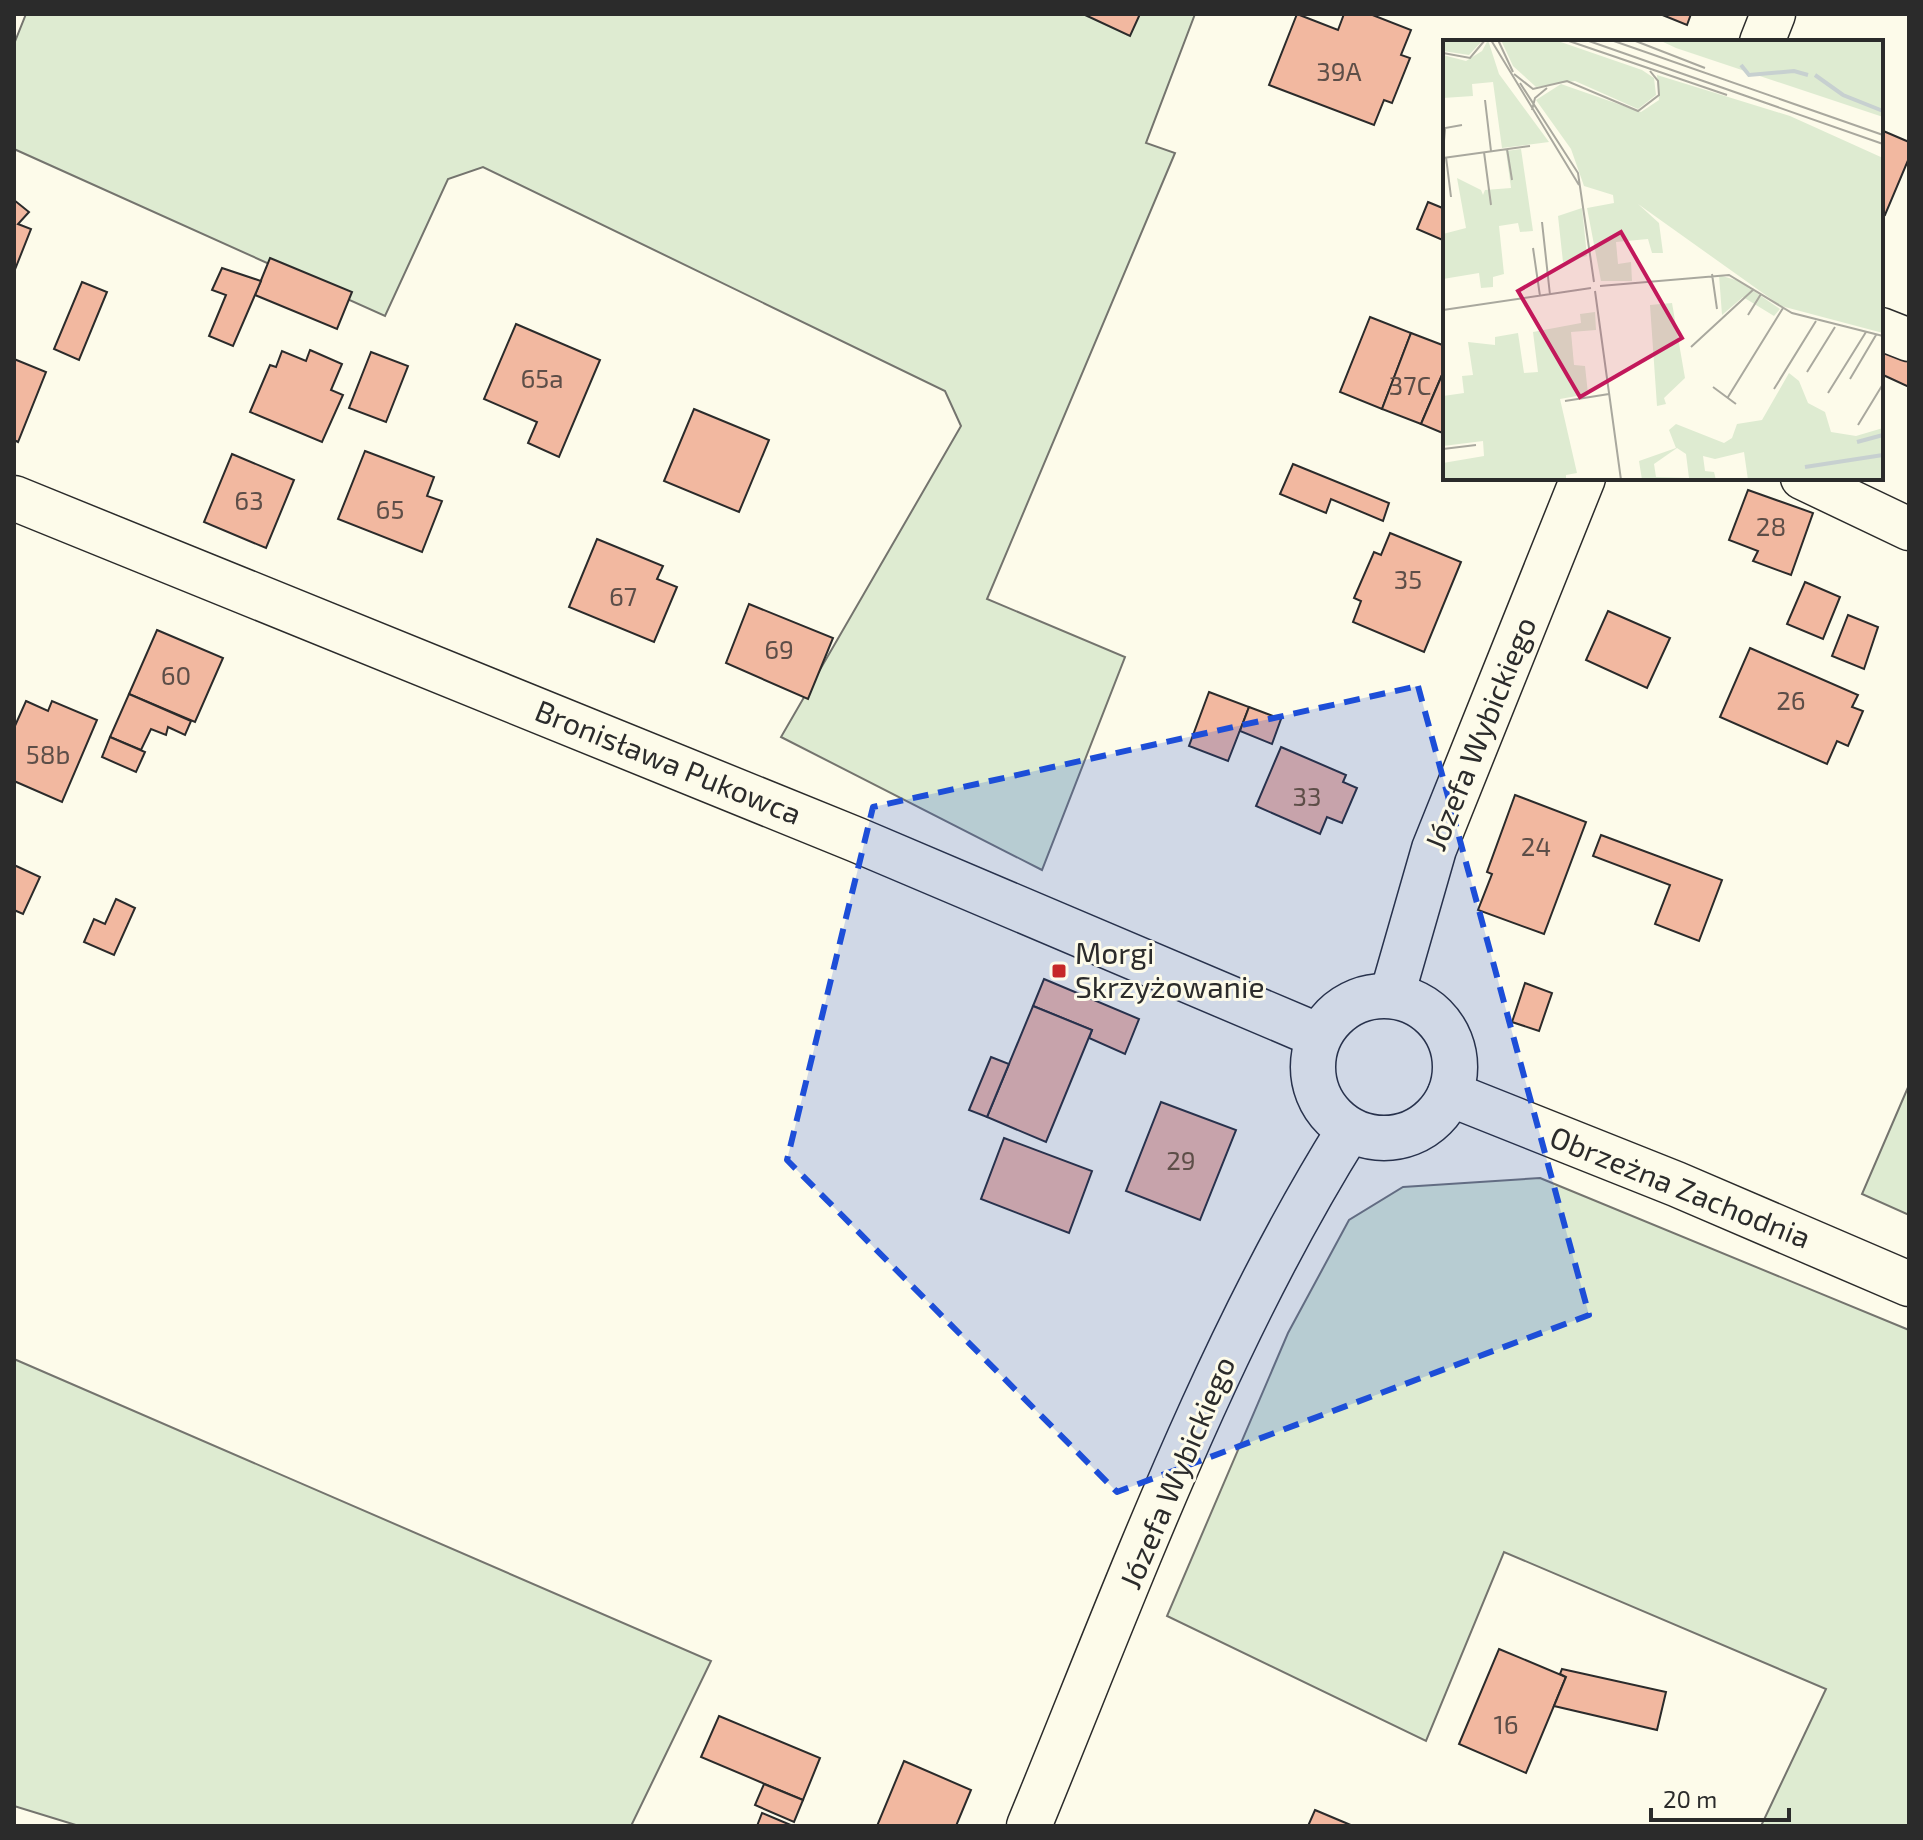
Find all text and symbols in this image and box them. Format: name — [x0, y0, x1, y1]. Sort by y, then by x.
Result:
inset map — [1443, 40, 1883, 480]
house number: 39A — [1316, 55, 1362, 86]
house number: 65a — [520, 362, 564, 393]
house number: 37C — [1389, 369, 1431, 400]
house number: 63 — [234, 484, 264, 515]
house number: 65 — [376, 493, 404, 524]
house number: 28 — [1756, 510, 1786, 541]
house number: 35 — [1394, 563, 1422, 594]
house number: 67 — [609, 580, 637, 611]
street label: Józefa Wybickiego — [1416, 611, 1542, 855]
house number: 69 — [764, 633, 794, 664]
house number: 60 — [161, 659, 191, 690]
house number: 26 — [1776, 684, 1806, 715]
street label: Bronisława Pukowca — [530, 691, 807, 831]
house number: 58b — [26, 738, 70, 769]
house number: 33 — [1293, 780, 1321, 811]
house number: 24 — [1521, 830, 1551, 861]
place label: Morgi Skrzyżowanie — [1075, 934, 1265, 1004]
marker: Morgi Skrzyżowanie — [1050, 962, 1068, 980]
street label: Obrzeżna Zachodnia — [1545, 1117, 1816, 1255]
house number: 29 — [1166, 1144, 1196, 1175]
street label: Józefa Wybickiego — [1111, 1351, 1241, 1594]
house number: 16 — [1493, 1708, 1519, 1739]
scale bar — [1651, 1772, 1789, 1822]
text: 20 m — [1663, 1784, 1717, 1813]

